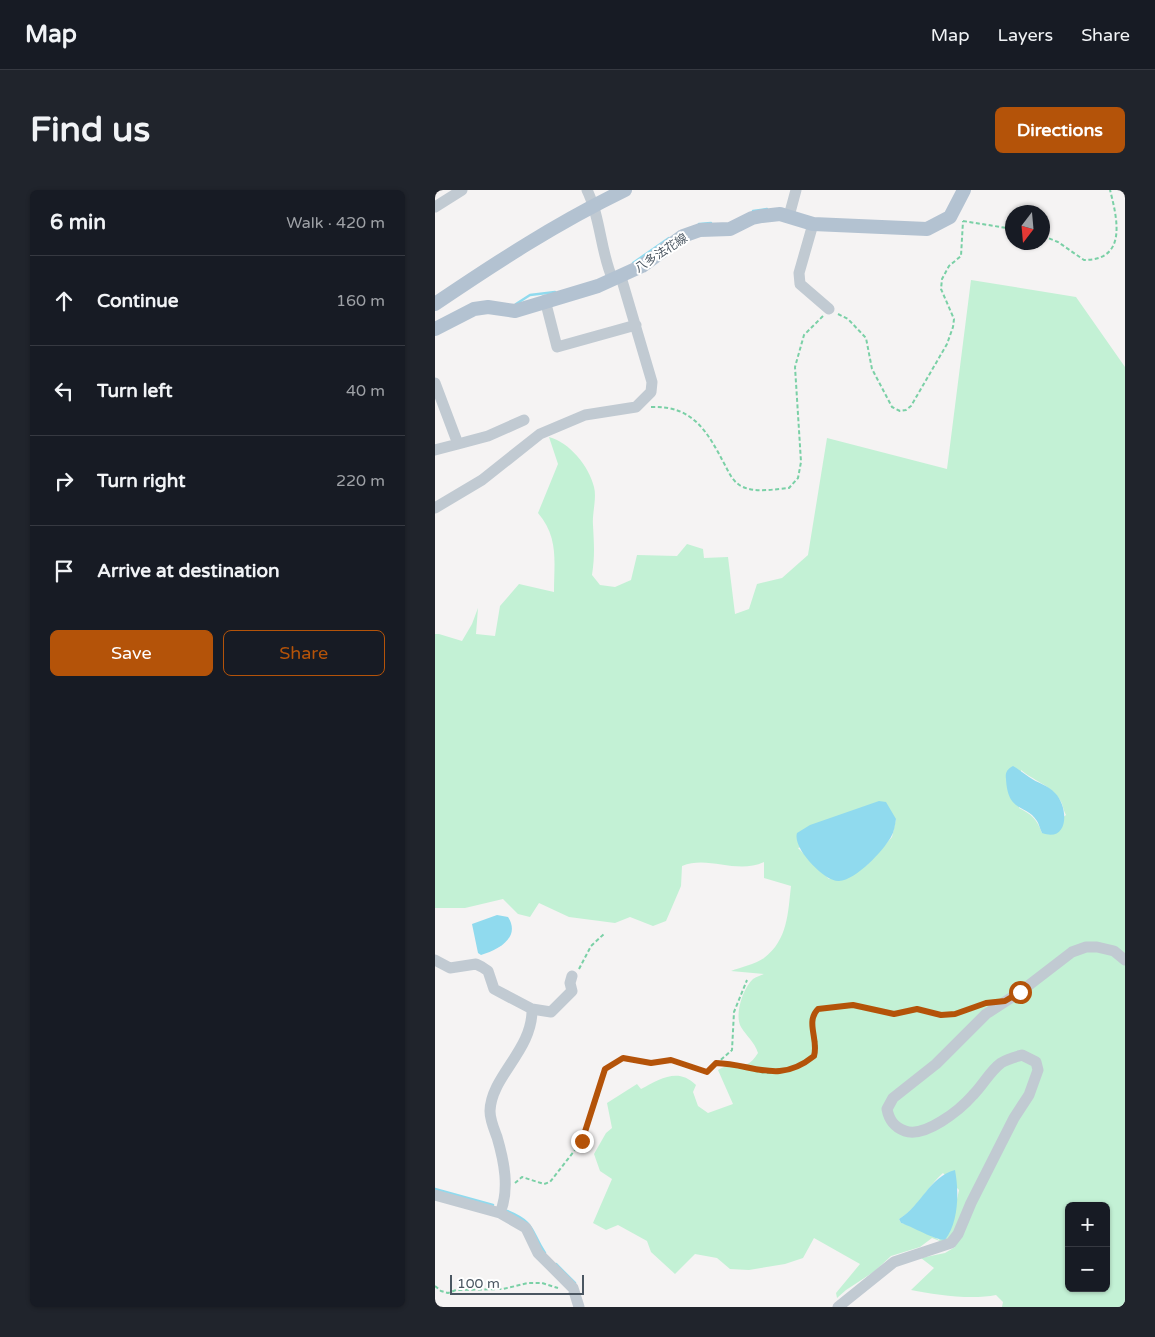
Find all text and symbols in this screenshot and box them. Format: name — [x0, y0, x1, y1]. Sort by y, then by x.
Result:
text: Map — [25, 20, 77, 49]
text: Map — [931, 24, 970, 46]
text: Layers — [998, 24, 1053, 46]
text: Share — [1081, 24, 1130, 46]
button: Directions — [995, 107, 1125, 153]
text: Find us — [30, 109, 150, 151]
north arrow — [1005, 205, 1050, 250]
text: 6 min — [50, 210, 106, 235]
text: Walk · 420 m — [286, 213, 385, 233]
street label: 八多法花線 — [632, 231, 690, 275]
icon: ahead — [50, 287, 78, 315]
text: Continue — [97, 290, 179, 312]
text: 160 m — [336, 291, 385, 311]
icon: left — [50, 377, 78, 405]
text: Turn left — [97, 380, 173, 402]
text: 40 m — [346, 381, 385, 401]
icon: right — [50, 467, 78, 495]
text: Turn right — [97, 470, 185, 492]
text: 220 m — [336, 471, 385, 491]
icon: arrive — [50, 557, 78, 585]
text: Arrive at destination — [97, 560, 280, 582]
button: Save — [50, 630, 213, 676]
button: Share — [223, 630, 385, 676]
route start — [1009, 981, 1032, 1004]
route end — [571, 1130, 594, 1153]
map controls — [1065, 1202, 1110, 1292]
button: + — [1065, 1202, 1110, 1247]
button: − — [1065, 1247, 1110, 1292]
scale bar — [450, 1272, 584, 1295]
text: 100 m — [457, 1275, 500, 1292]

